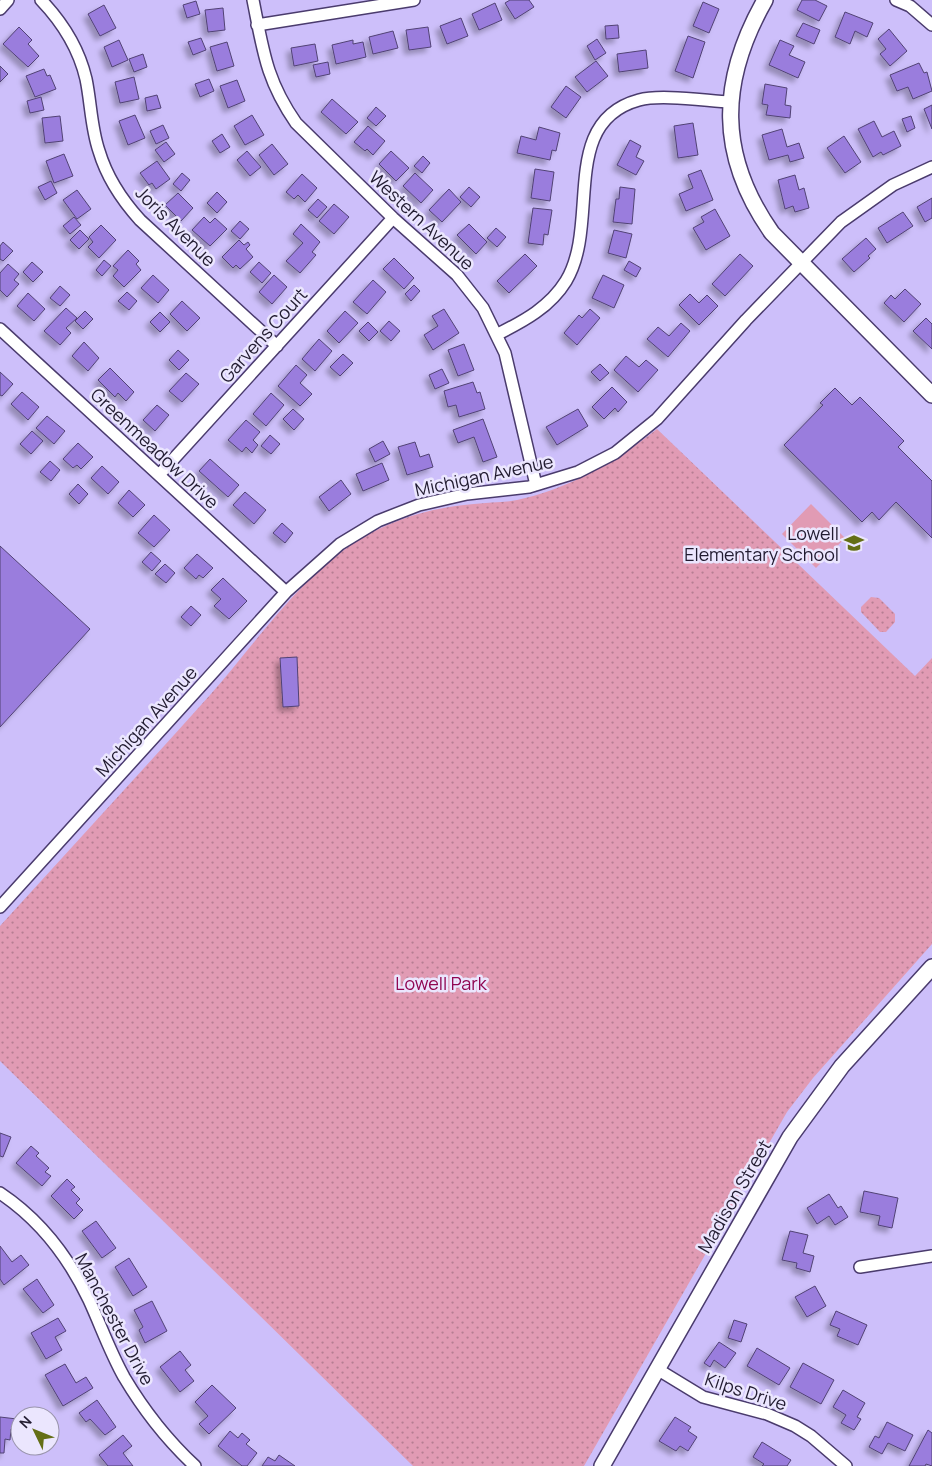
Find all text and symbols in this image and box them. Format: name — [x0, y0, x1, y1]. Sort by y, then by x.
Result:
street label: Western Avenue — [364, 165, 480, 275]
street label: Joris Avenue — [131, 181, 221, 271]
street label: Garvens Court — [214, 282, 312, 388]
street label: Greenmeadow Drive — [86, 382, 224, 514]
street label: Michigan Avenue — [413, 449, 555, 501]
place label: Lowell Elementary School — [684, 521, 839, 566]
school or university icon: Lowell Elementary School — [843, 532, 865, 554]
street label: Michigan Avenue — [90, 661, 202, 781]
park label: Lowell Park — [395, 971, 488, 995]
street label: Madison Street — [692, 1135, 776, 1257]
street label: Manchester Drive — [70, 1249, 160, 1389]
street label: Kilps Drive — [702, 1366, 790, 1416]
north arrow — [10, 1406, 60, 1456]
text: N — [15, 1412, 36, 1432]

